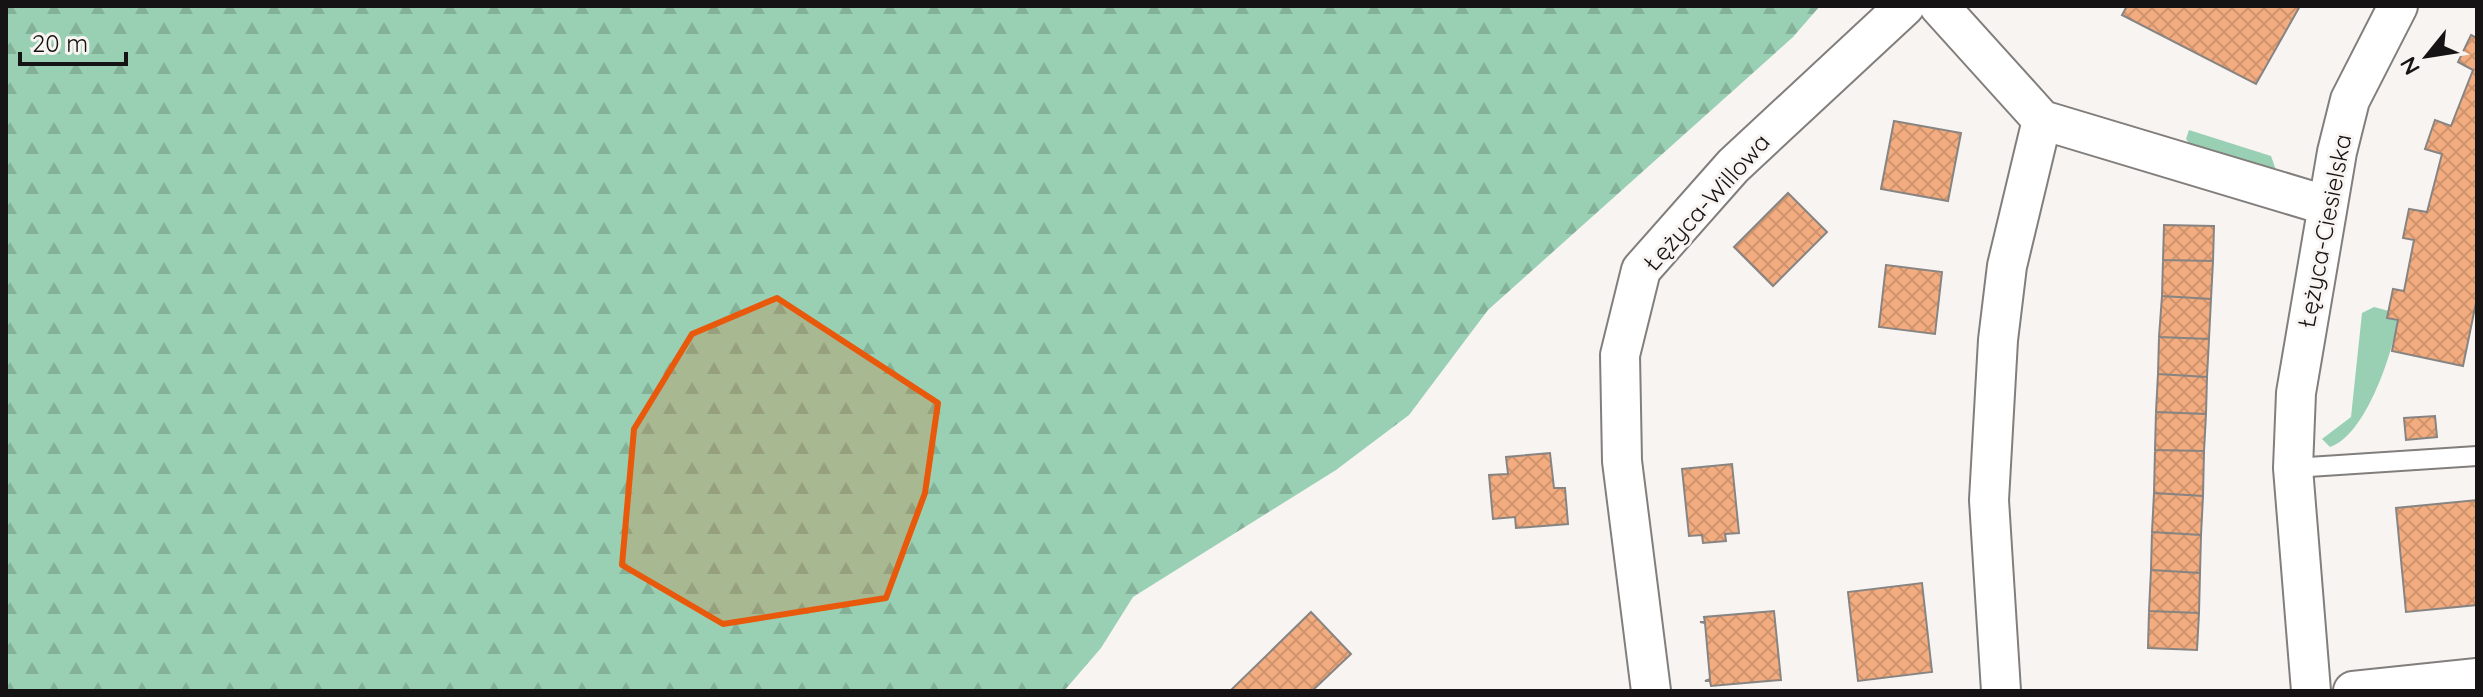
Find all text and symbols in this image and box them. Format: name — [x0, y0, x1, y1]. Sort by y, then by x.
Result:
scale bar — [20, 16, 126, 66]
north arrow — [2387, 16, 2467, 96]
text: 20 m — [32, 28, 88, 58]
text: N — [2394, 52, 2426, 80]
street label: Łężyca-Willowa — [1636, 127, 1776, 277]
street label: Łężyca-Ciesielska — [2290, 131, 2358, 331]

